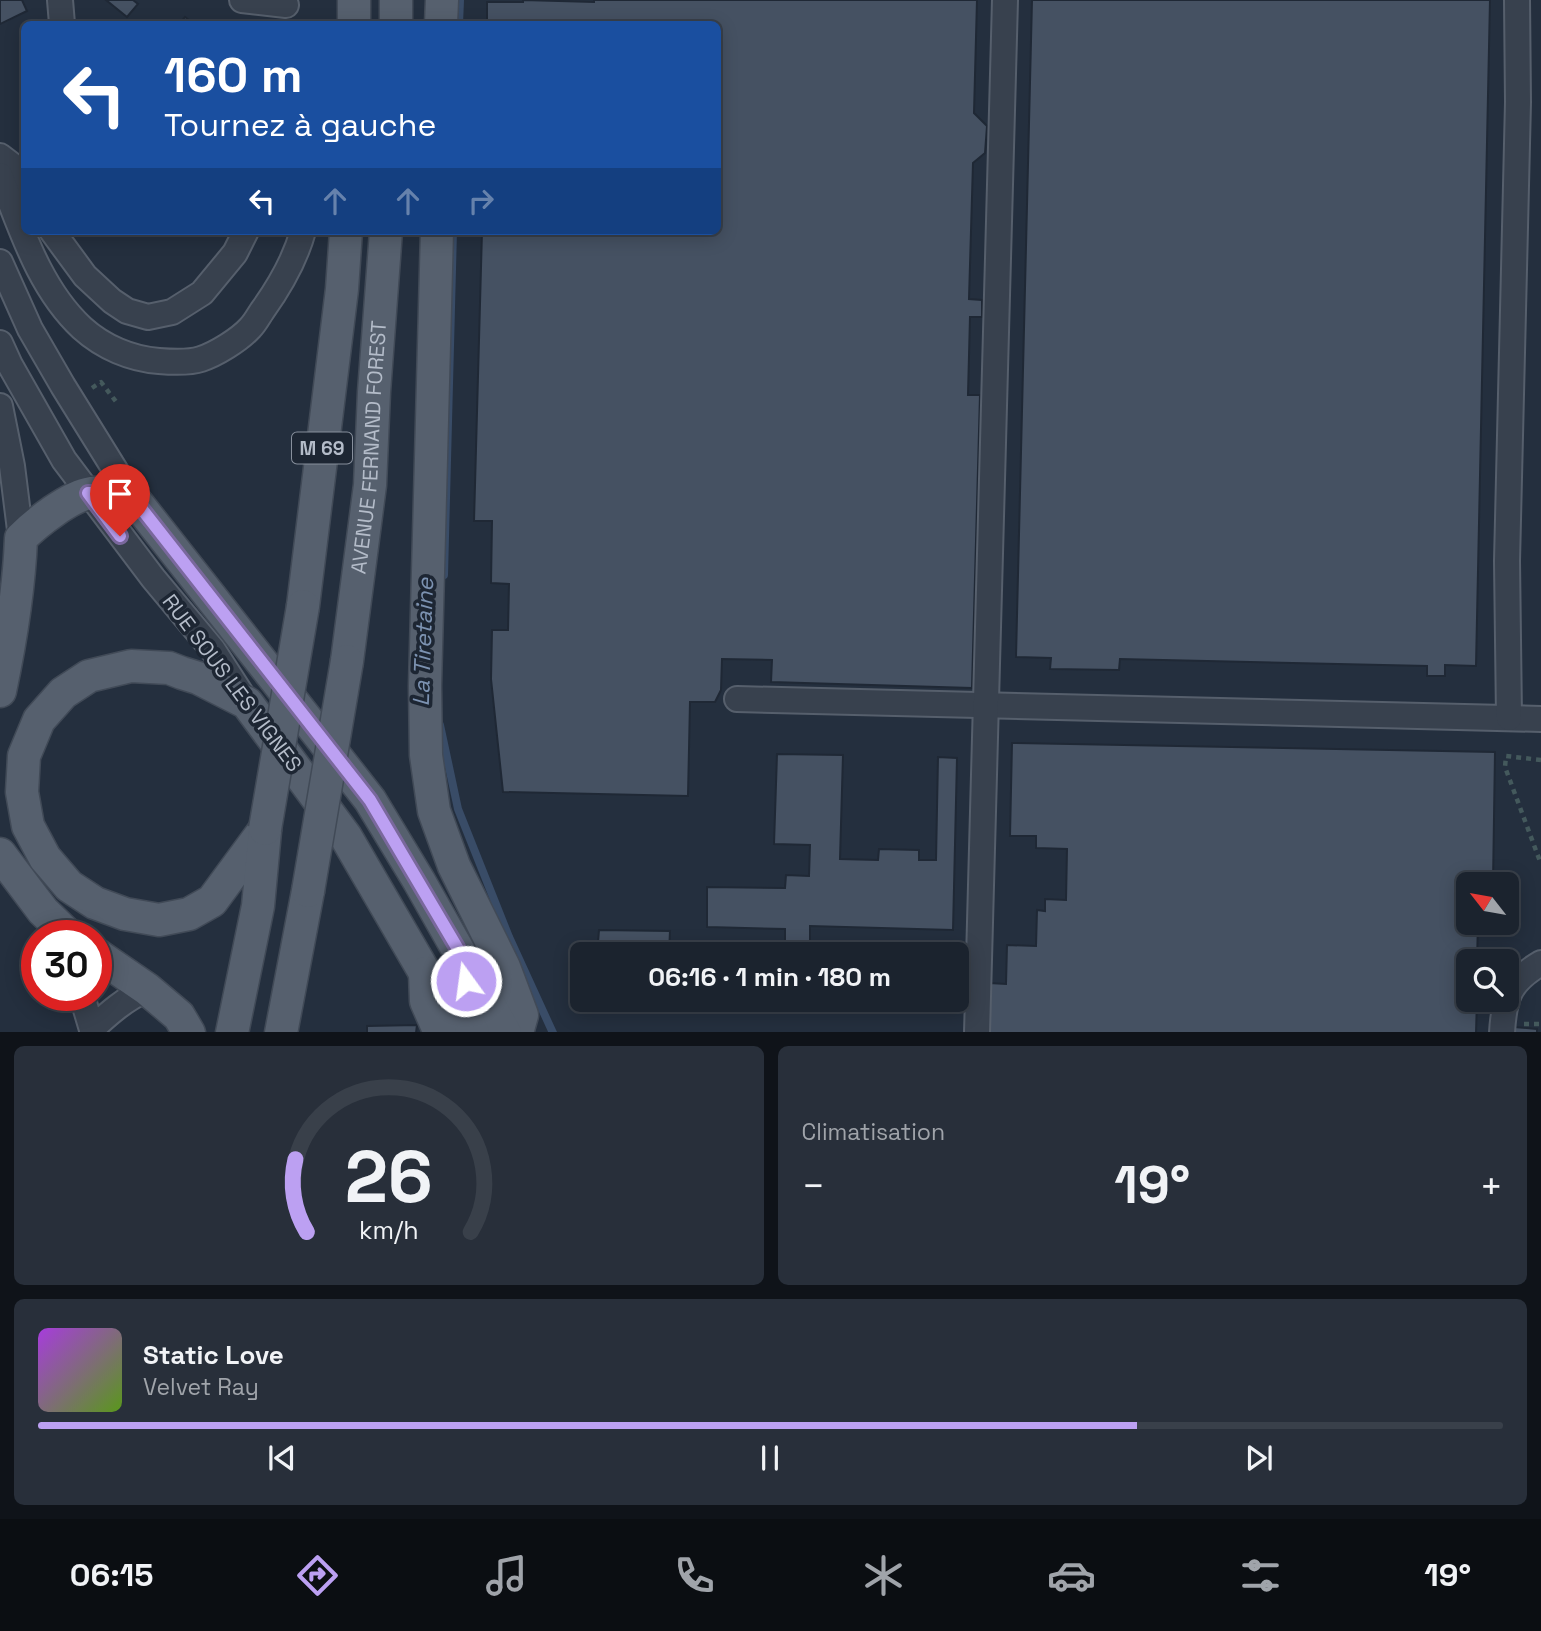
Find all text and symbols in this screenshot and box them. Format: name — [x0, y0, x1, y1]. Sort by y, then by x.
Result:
text: 160 m — [164, 44, 302, 106]
icon: left — [49, 49, 140, 140]
text: Tournez à gauche — [164, 105, 436, 145]
icon: left — [243, 182, 281, 220]
icon: ahead — [316, 182, 354, 220]
icon: ahead — [389, 182, 427, 220]
icon: right — [462, 182, 500, 220]
street label: AVENUE FERNAND FOREST — [345, 320, 392, 575]
road number: M 69 — [292, 432, 352, 463]
pin — [90, 464, 150, 536]
icon: arrive — [101, 475, 139, 513]
water label: La Tiretaine — [406, 576, 440, 707]
street label: RUE SOUS LES VIGNES — [157, 589, 308, 777]
north arrow — [1456, 872, 1519, 934]
map controls — [1456, 872, 1519, 1012]
speed limit sign: 30 — [21, 920, 112, 1011]
position arrow — [429, 944, 503, 1018]
button: search — [1456, 949, 1519, 1012]
text: 06:16 · 1 min · 180 m — [648, 960, 891, 994]
text: Climatisation — [802, 1117, 945, 1147]
text: 26 — [345, 1130, 433, 1223]
text: 19° — [1114, 1152, 1190, 1218]
text: − — [802, 1162, 825, 1210]
text: + — [1479, 1162, 1503, 1210]
text: km/h — [359, 1213, 419, 1245]
text: Static Love — [143, 1338, 284, 1372]
text: Velvet Ray — [143, 1372, 259, 1402]
icon: previous — [263, 1439, 301, 1477]
icon: pause — [751, 1439, 789, 1477]
icon: next — [1240, 1439, 1278, 1477]
icon: directions — [293, 1551, 342, 1600]
icon: music — [482, 1551, 531, 1600]
icon: phone — [670, 1551, 719, 1600]
icon: climate — [859, 1551, 908, 1600]
icon: car — [1047, 1551, 1096, 1600]
icon: filters — [1236, 1551, 1285, 1600]
text: 06:15 — [70, 1555, 153, 1595]
text: 19° — [1424, 1555, 1471, 1595]

